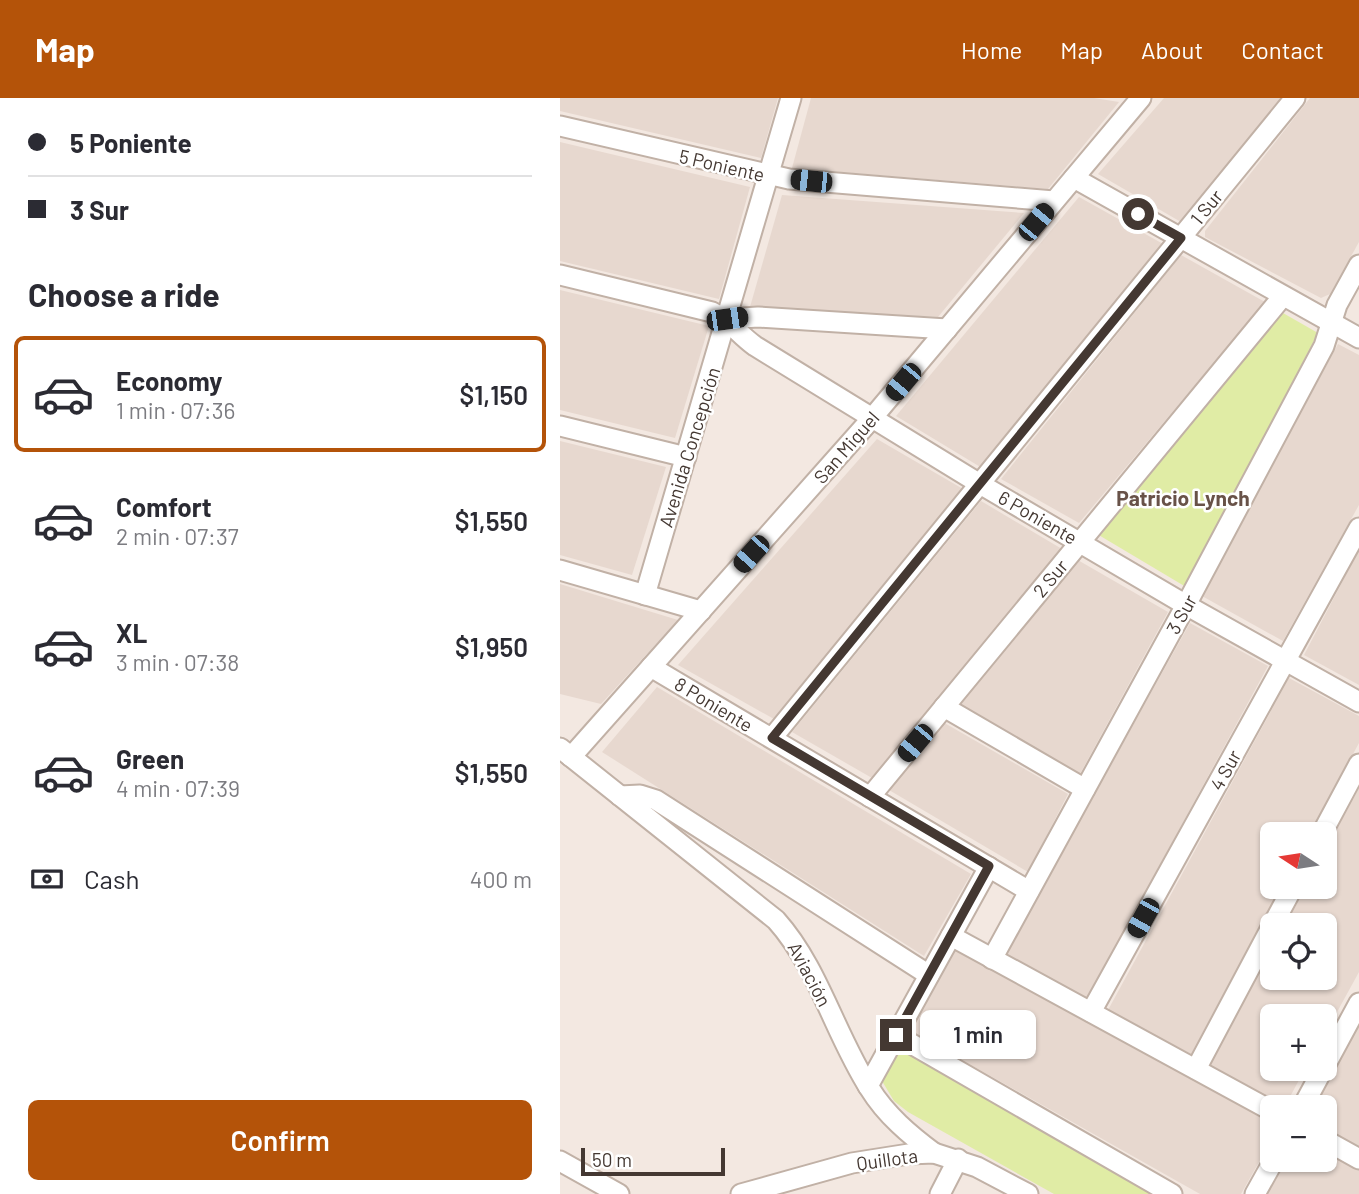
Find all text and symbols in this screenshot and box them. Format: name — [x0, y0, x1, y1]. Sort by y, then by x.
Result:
text: Map — [35, 29, 95, 69]
text: Home — [961, 35, 1022, 64]
text: Map — [1060, 35, 1103, 64]
text: About — [1141, 35, 1203, 64]
text: Contact — [1241, 35, 1324, 64]
text: 5 Poniente — [70, 127, 192, 158]
street label: 5 Poniente — [677, 144, 767, 186]
car — [790, 168, 833, 194]
street label: 1 Sur — [1185, 185, 1227, 229]
text: 3 Sur — [70, 194, 129, 225]
route start — [1122, 198, 1154, 230]
car — [1015, 199, 1058, 245]
text: Choose a ride — [28, 275, 220, 313]
car — [705, 306, 750, 332]
car — [882, 359, 925, 405]
icon: car — [32, 363, 95, 426]
street label: Avenida Concepción — [654, 364, 724, 530]
text: Economy — [116, 365, 222, 396]
text: $1,150 — [459, 379, 528, 410]
text: 1 min · 07:36 — [116, 396, 235, 424]
street label: San Miguel — [808, 406, 884, 488]
street label: 6 Poniente — [995, 485, 1081, 549]
district label: Patricio Lynch — [1116, 485, 1250, 510]
icon: car — [32, 489, 95, 552]
text: Comfort — [116, 491, 212, 522]
text: $1,550 — [455, 505, 528, 536]
text: 2 min · 07:37 — [116, 522, 239, 550]
car — [730, 531, 773, 577]
street label: 2 Sur — [1028, 554, 1072, 602]
street label: 3 Sur — [1161, 590, 1201, 638]
icon: car — [32, 615, 95, 678]
text: XL — [116, 617, 147, 648]
text: $1,950 — [455, 631, 528, 662]
text: 3 min · 07:38 — [116, 648, 239, 676]
street label: 8 Poniente — [671, 672, 757, 736]
car — [894, 720, 937, 766]
icon: car — [32, 741, 95, 804]
text: Green — [116, 743, 184, 774]
street label: 4 Sur — [1205, 746, 1245, 794]
text: $1,550 — [455, 757, 528, 788]
text: 4 min · 07:39 — [116, 774, 240, 802]
north arrow — [1260, 822, 1337, 900]
map controls — [1260, 822, 1337, 1172]
icon: cash — [28, 860, 66, 898]
text: Cash — [84, 863, 139, 894]
text: 400 m — [470, 865, 532, 893]
car — [1124, 895, 1163, 941]
button: locate — [1260, 913, 1337, 990]
street label: Aviación — [783, 938, 837, 1010]
button: + — [1260, 1004, 1337, 1081]
callout: 1 min — [920, 1010, 1036, 1060]
route end — [880, 1019, 912, 1051]
text: 1 min — [953, 1020, 1003, 1048]
button: − — [1260, 1095, 1337, 1172]
button: Confirm — [28, 1100, 532, 1180]
street label: Quillota — [855, 1143, 919, 1175]
scale bar — [581, 1145, 724, 1177]
text: 50 m — [592, 1148, 632, 1171]

